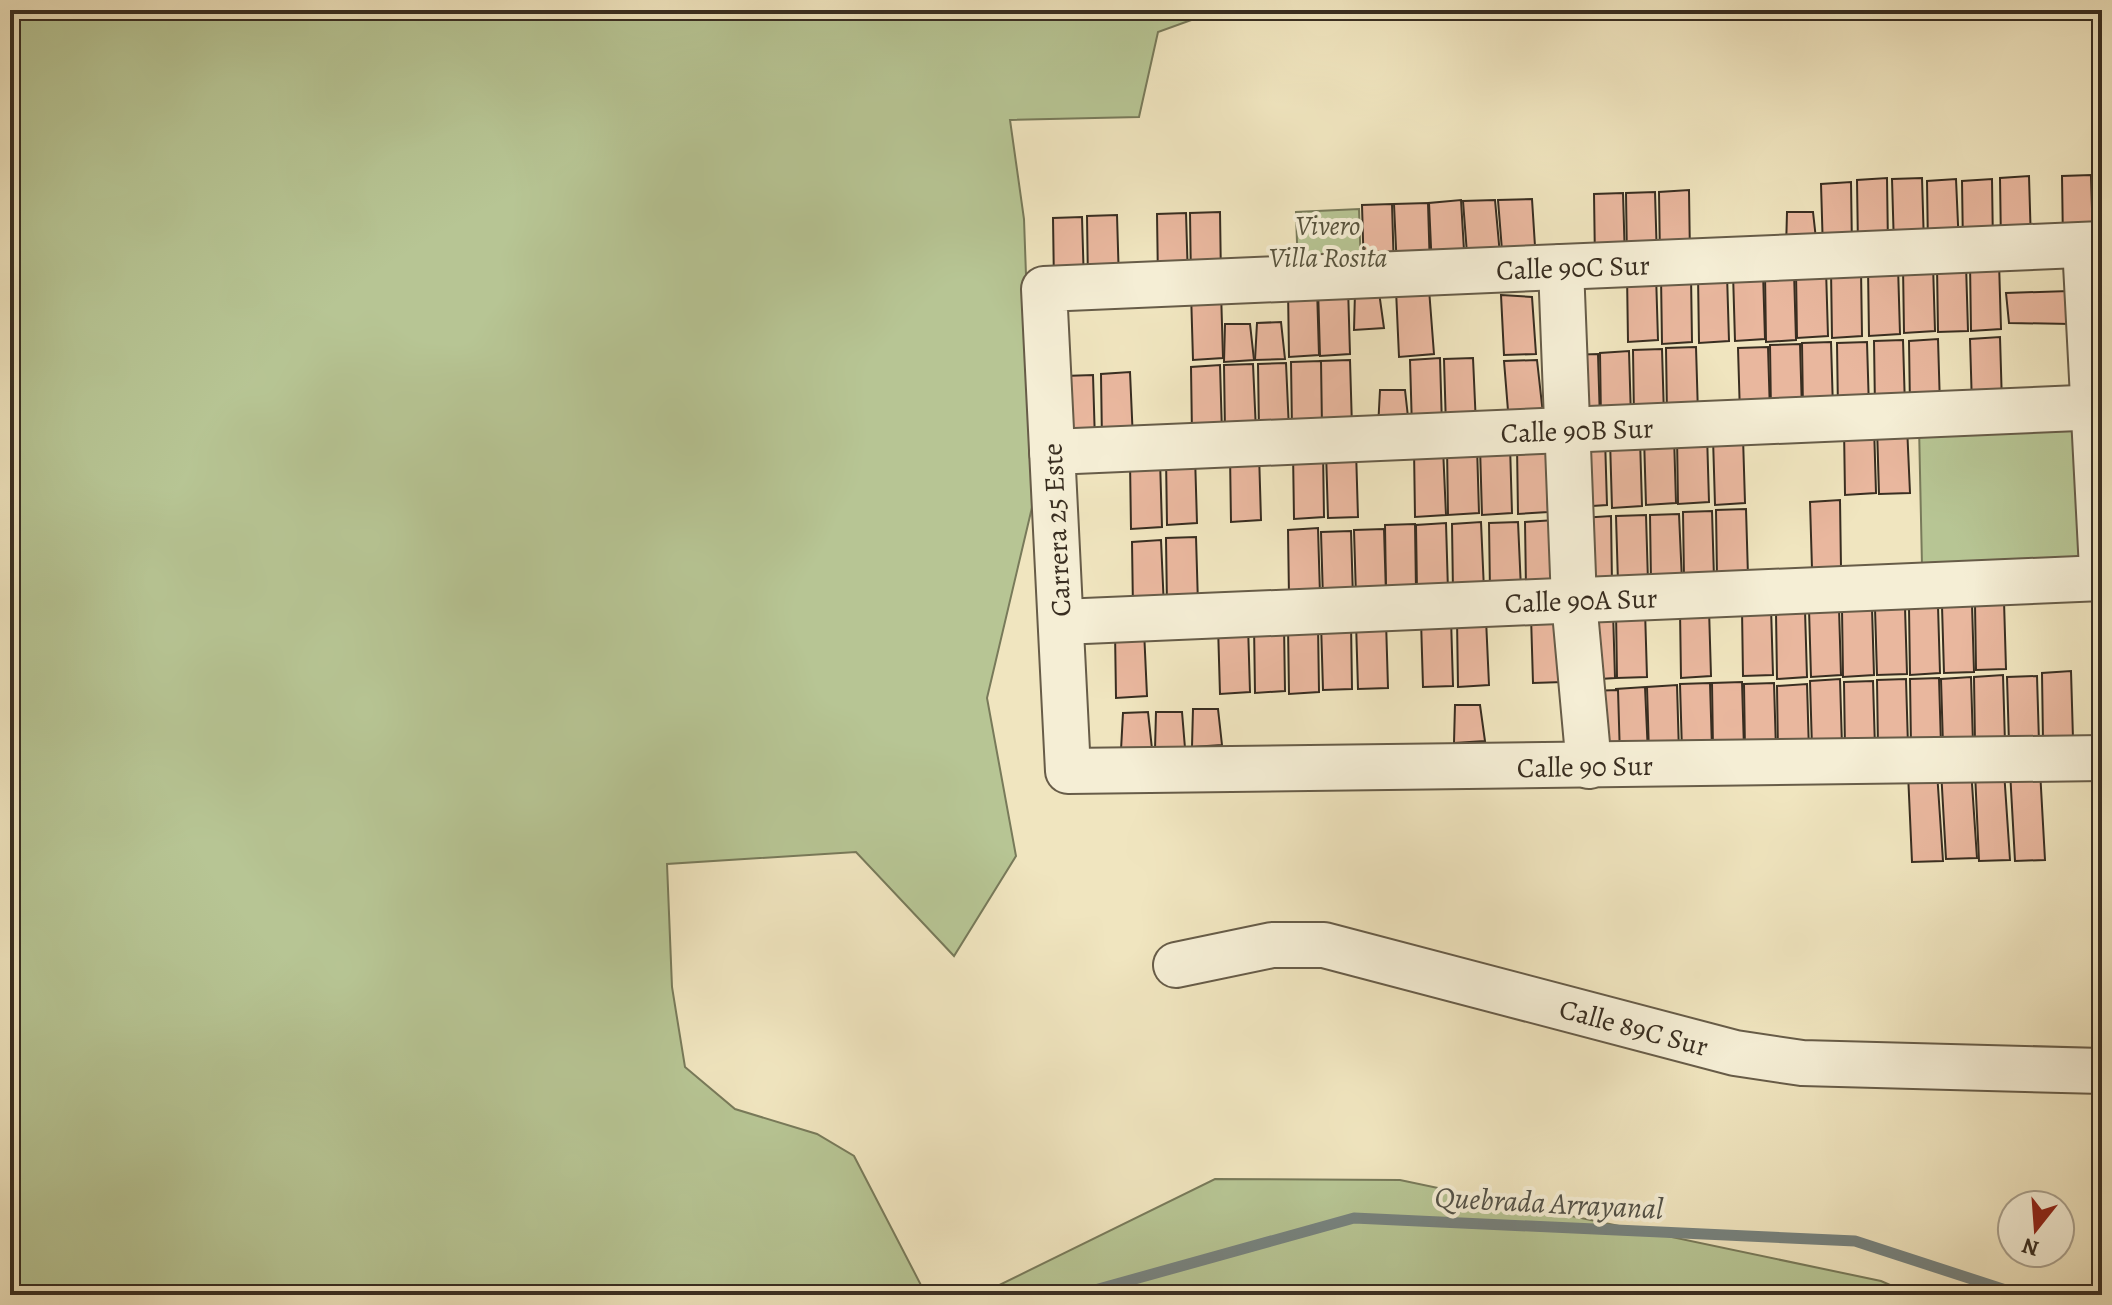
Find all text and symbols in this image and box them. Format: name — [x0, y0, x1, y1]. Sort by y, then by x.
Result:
park label: Vivero Villa Rosita — [1269, 207, 1387, 277]
street label: Calle 90C Sur — [1496, 246, 1651, 290]
street label: Calle 90B Sur — [1500, 409, 1654, 453]
street label: Carrera 25 Este — [1033, 442, 1081, 618]
street label: Calle 90A Sur — [1504, 579, 1658, 623]
street label: Calle 90 Sur — [1517, 747, 1654, 787]
street label: Calle 89C Sur — [1555, 990, 1713, 1066]
water label: Quebrada Arrayanal — [1434, 1177, 1665, 1229]
north arrow — [1996, 1189, 2076, 1269]
text: N — [2018, 1230, 2042, 1264]

